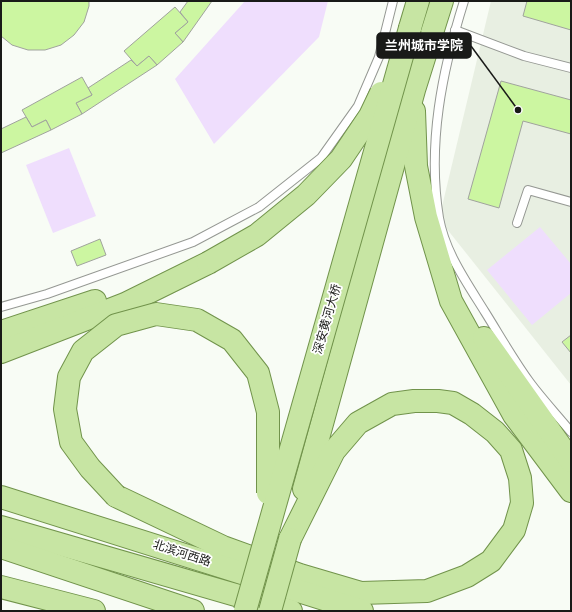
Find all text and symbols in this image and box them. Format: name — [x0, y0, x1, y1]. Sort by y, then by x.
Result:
callout: 兰州城市学院 — [377, 33, 471, 58]
text: 兰州城市学院 — [385, 37, 463, 54]
street label: 深安黄河大桥 — [309, 282, 345, 356]
street label: 北滨河西路 — [151, 536, 213, 570]

